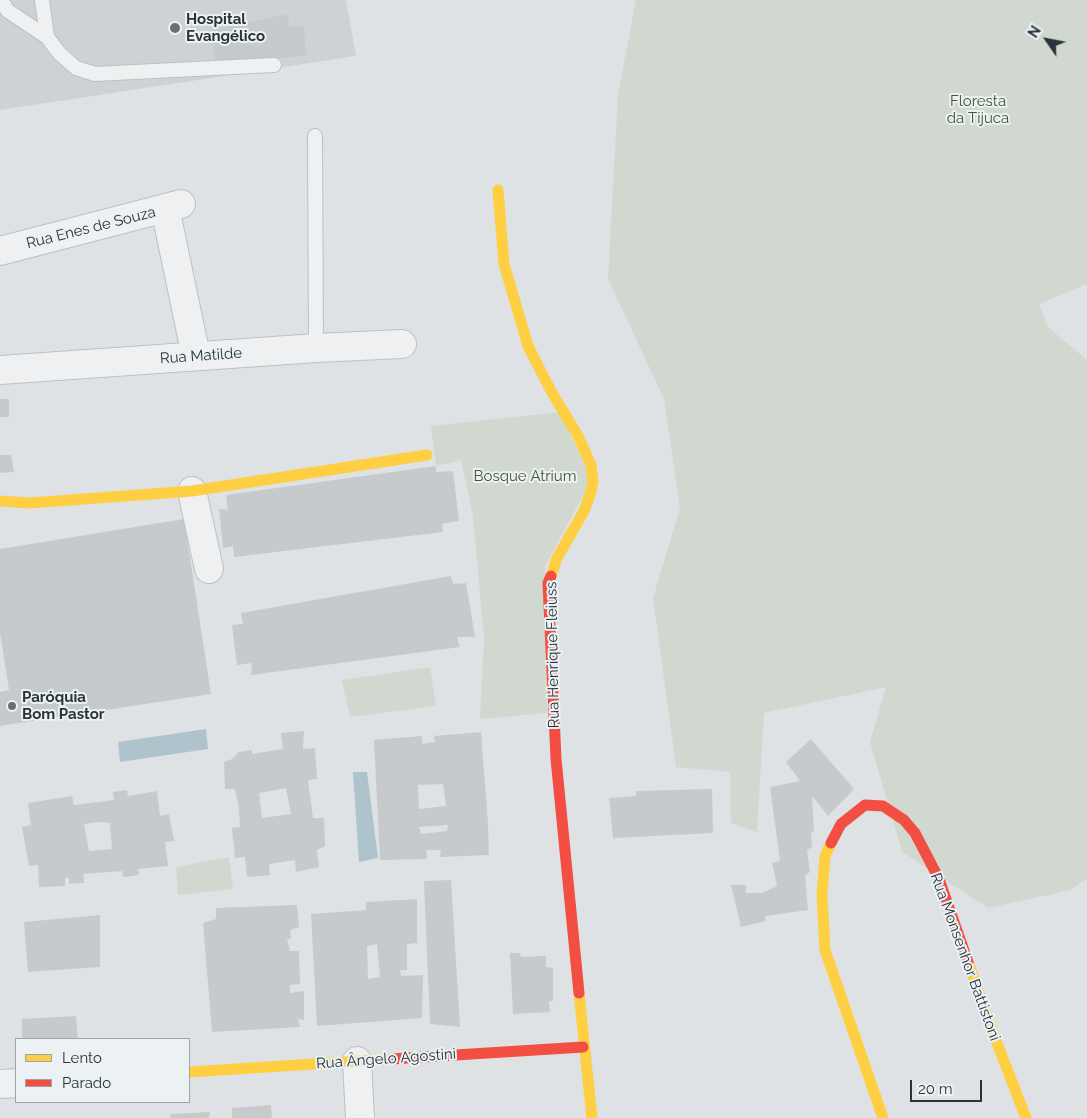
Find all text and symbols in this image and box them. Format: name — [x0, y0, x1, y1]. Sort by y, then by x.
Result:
place label: Hospital Evangélico — [186, 10, 265, 45]
north arrow — [1022, 15, 1072, 65]
marker: Hospital Evangélico — [168, 21, 182, 35]
text: N — [1025, 23, 1044, 41]
park label: Floresta da Tijuca — [947, 92, 1009, 127]
street label: Rua Enes de Souza — [24, 203, 158, 253]
street label: Rua Matilde — [159, 344, 243, 368]
park label: Bosque Atrium — [473, 467, 577, 485]
street label: Rua Henrique Fleiuss — [543, 581, 563, 729]
place label: Paróquia Bom Pastor — [22, 688, 105, 723]
marker: Paróquia Bom Pastor — [6, 700, 18, 712]
street label: Rua Monsenhor Battistoni — [926, 871, 1004, 1043]
legend — [15, 1038, 190, 1103]
street label: Rua Ângelo Agostini — [316, 1045, 456, 1073]
text: Lento — [62, 1049, 102, 1067]
scale bar — [912, 1070, 984, 1102]
text: Parado — [62, 1074, 111, 1092]
text: 20 m — [918, 1080, 953, 1098]

